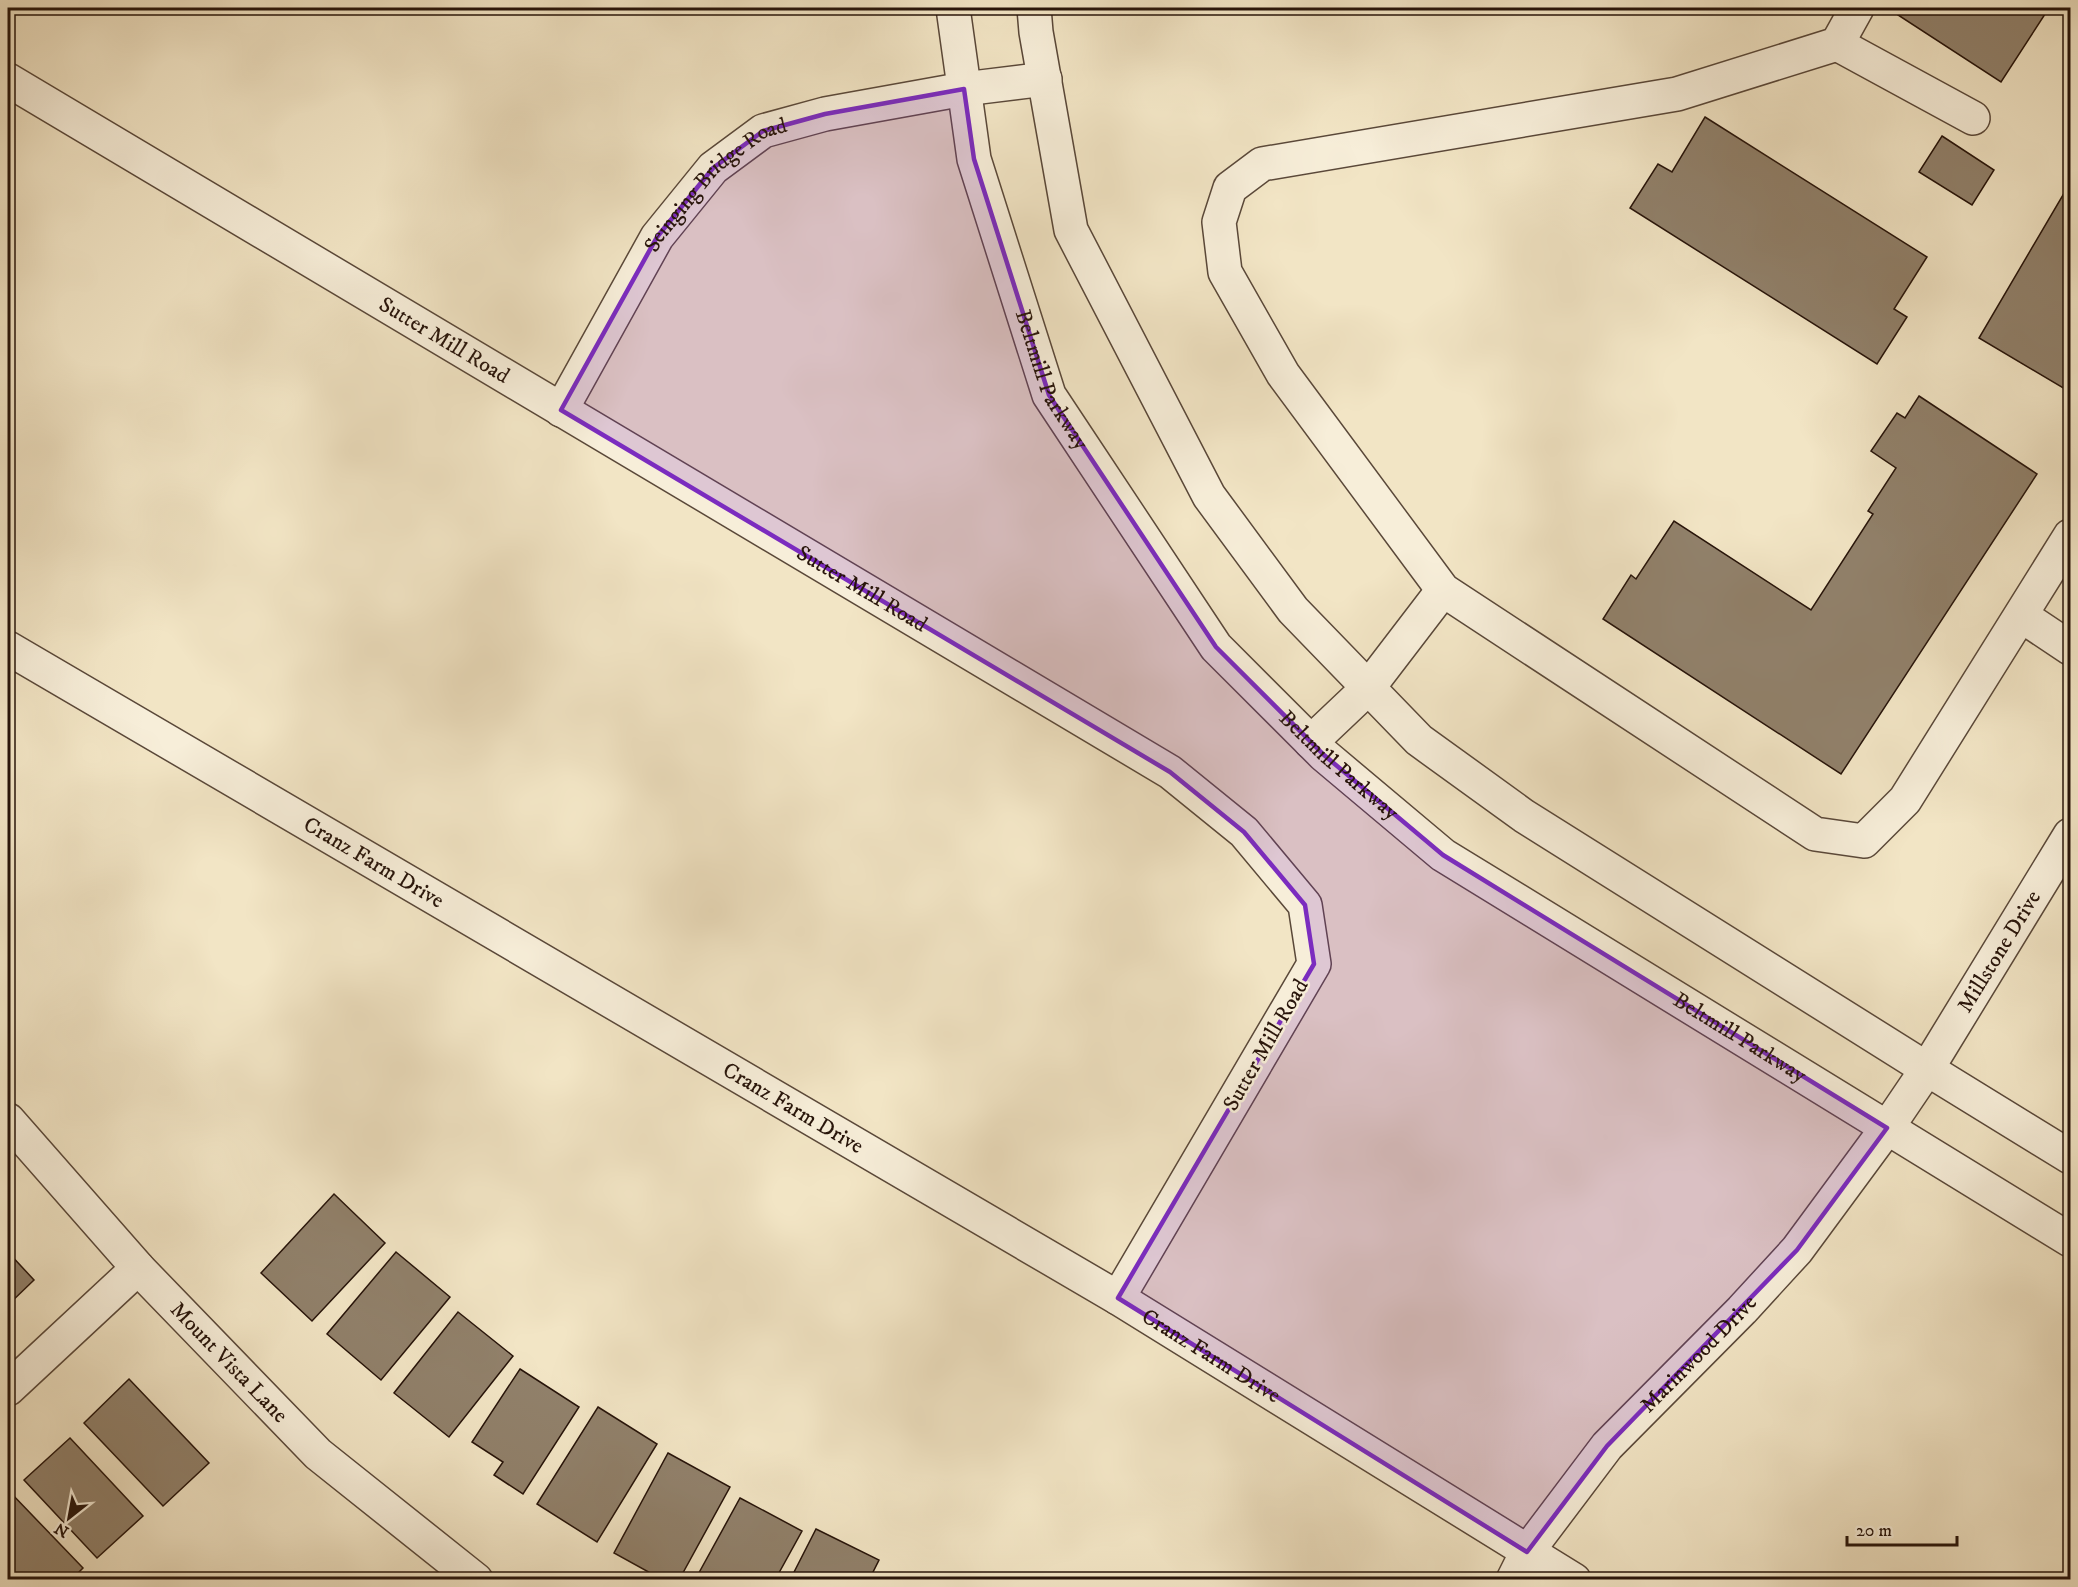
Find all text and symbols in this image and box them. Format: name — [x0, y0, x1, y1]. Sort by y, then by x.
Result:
street label: Seinging Bridge Road — [638, 112, 790, 257]
street label: Sutter Mill Road — [374, 291, 515, 389]
street label: Beltmill Parkway — [1009, 306, 1095, 455]
street label: Sutter Mill Road — [792, 539, 932, 638]
street label: Beltmill Parkway — [1273, 704, 1405, 826]
street label: Cranz Farm Drive — [299, 811, 449, 914]
street label: Millstone Drive — [1951, 885, 2047, 1017]
street label: Sutter Mill Road — [1217, 974, 1315, 1116]
street label: Beltmill Parkway — [1668, 986, 1812, 1089]
street label: Cranz Farm Drive — [718, 1056, 868, 1160]
street label: Marinwood Drive — [1634, 1289, 1763, 1418]
street label: Mount Vista Lane — [164, 1296, 294, 1428]
street label: Cranz Farm Drive — [1137, 1303, 1286, 1409]
north arrow — [39, 1488, 99, 1548]
scale bar — [1847, 1509, 1956, 1547]
text: N — [51, 1518, 73, 1542]
text: 20 m — [1856, 1520, 1892, 1542]

